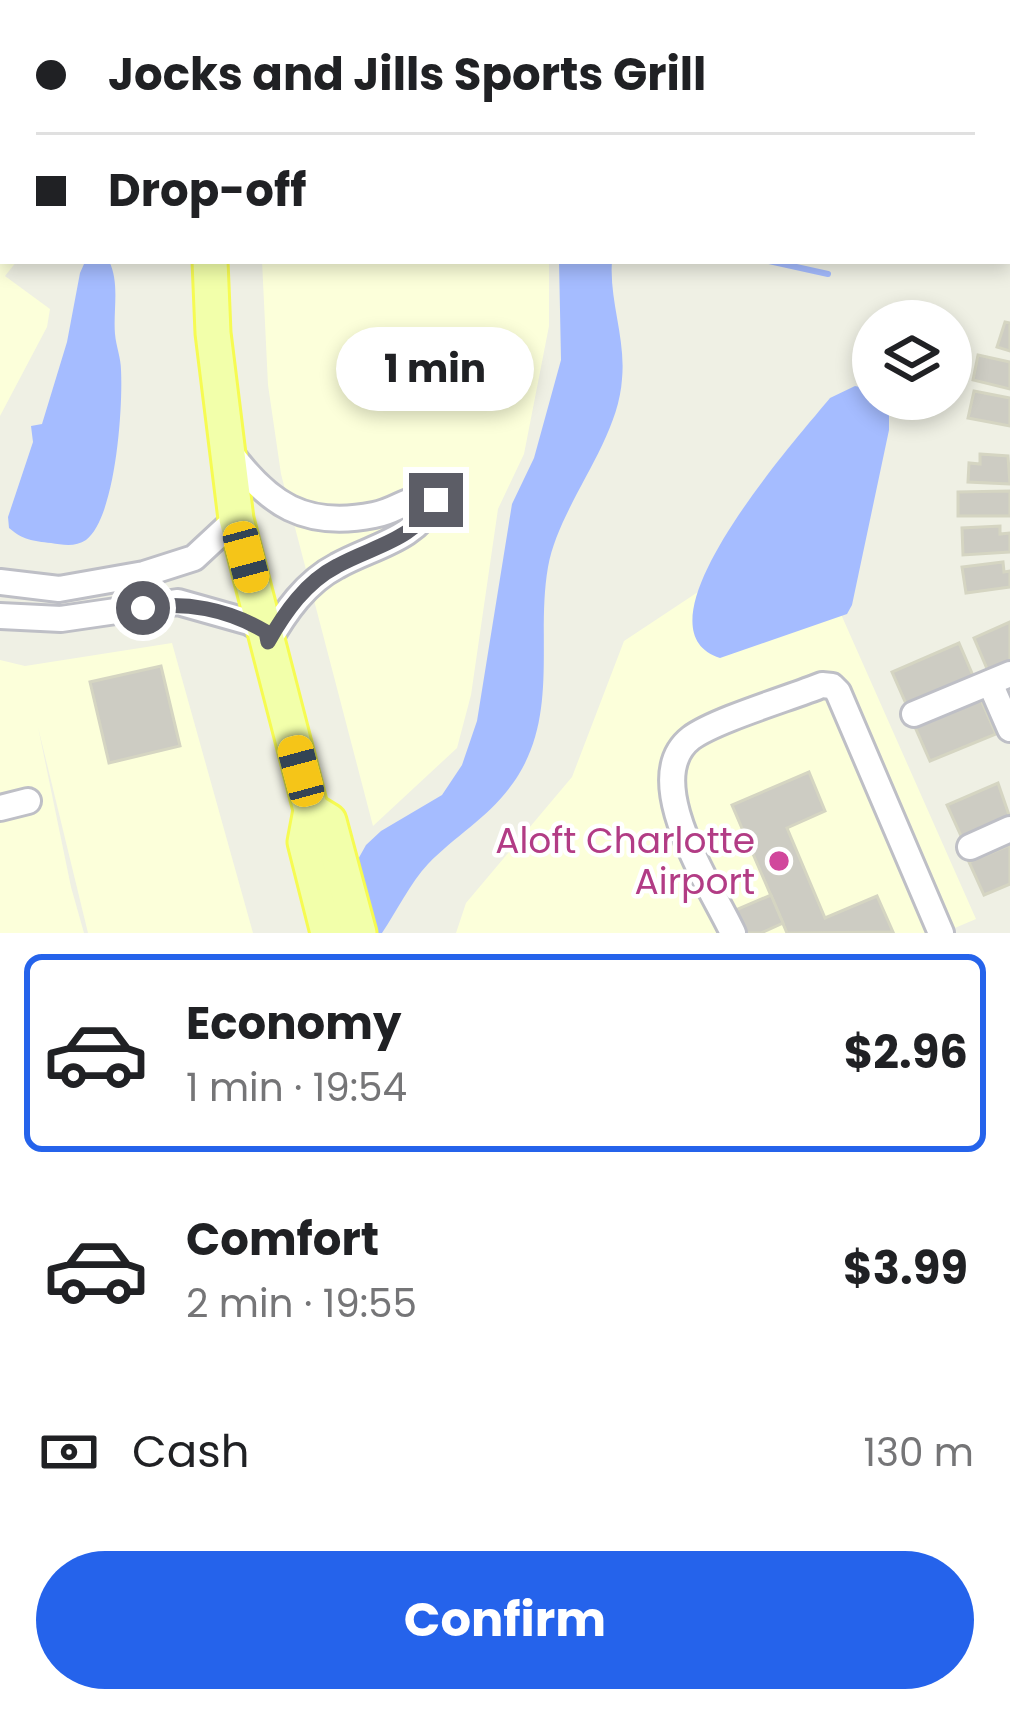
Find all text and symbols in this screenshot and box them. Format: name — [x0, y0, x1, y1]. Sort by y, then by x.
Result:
text: Jocks and Jills Sports Grill — [108, 43, 706, 106]
text: Drop-off — [108, 159, 306, 222]
map controls — [852, 300, 972, 420]
button: layers — [852, 300, 972, 420]
callout: 1 min — [337, 326, 535, 410]
text: 1 min — [384, 341, 486, 396]
route end — [409, 473, 463, 527]
car — [219, 518, 273, 596]
route start — [116, 581, 170, 635]
car — [274, 732, 328, 810]
place label: Aloft Charlotte Airport — [495, 815, 755, 907]
marker: Aloft Charlotte Airport — [766, 848, 792, 874]
text: Economy — [186, 992, 401, 1055]
icon: car — [42, 999, 150, 1107]
text: $2.96 — [844, 1021, 968, 1084]
text: 1 min · 19:54 — [186, 1060, 407, 1115]
text: Comfort — [186, 1208, 379, 1271]
icon: car — [42, 1215, 150, 1323]
text: $3.99 — [843, 1237, 968, 1300]
text: 2 min · 19:55 — [186, 1276, 417, 1331]
icon: cash — [36, 1419, 102, 1485]
text: Cash — [132, 1420, 249, 1483]
text: 130 m — [863, 1425, 974, 1480]
button: Confirm — [36, 1551, 974, 1689]

